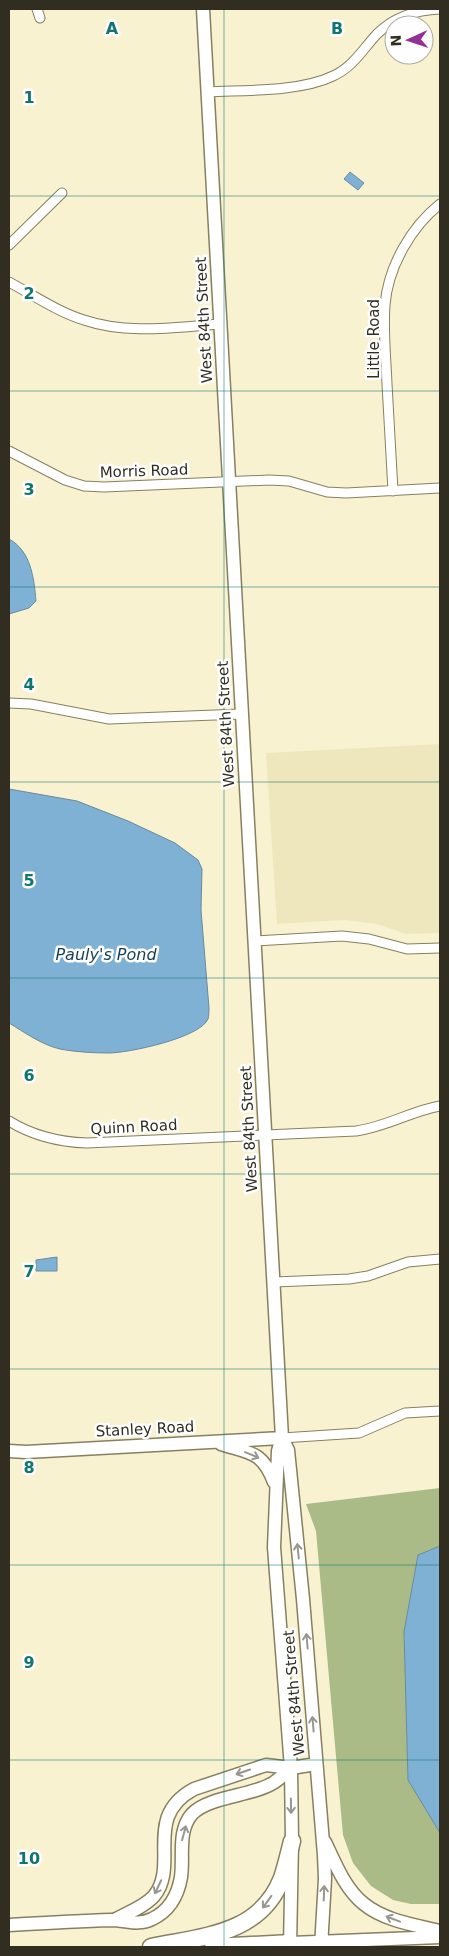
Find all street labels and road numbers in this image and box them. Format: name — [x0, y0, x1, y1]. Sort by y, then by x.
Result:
street label: West 84th Street — [192, 256, 216, 384]
street label: Little Road — [365, 299, 383, 379]
street label: Morris Road — [99, 460, 189, 482]
street label: West 84th Street — [214, 660, 238, 788]
street label: West 84th Street — [237, 1065, 261, 1193]
street label: Quinn Road — [90, 1116, 178, 1138]
street label: Stanley Road — [95, 1417, 195, 1441]
street label: West 84th Street — [280, 1629, 308, 1757]

